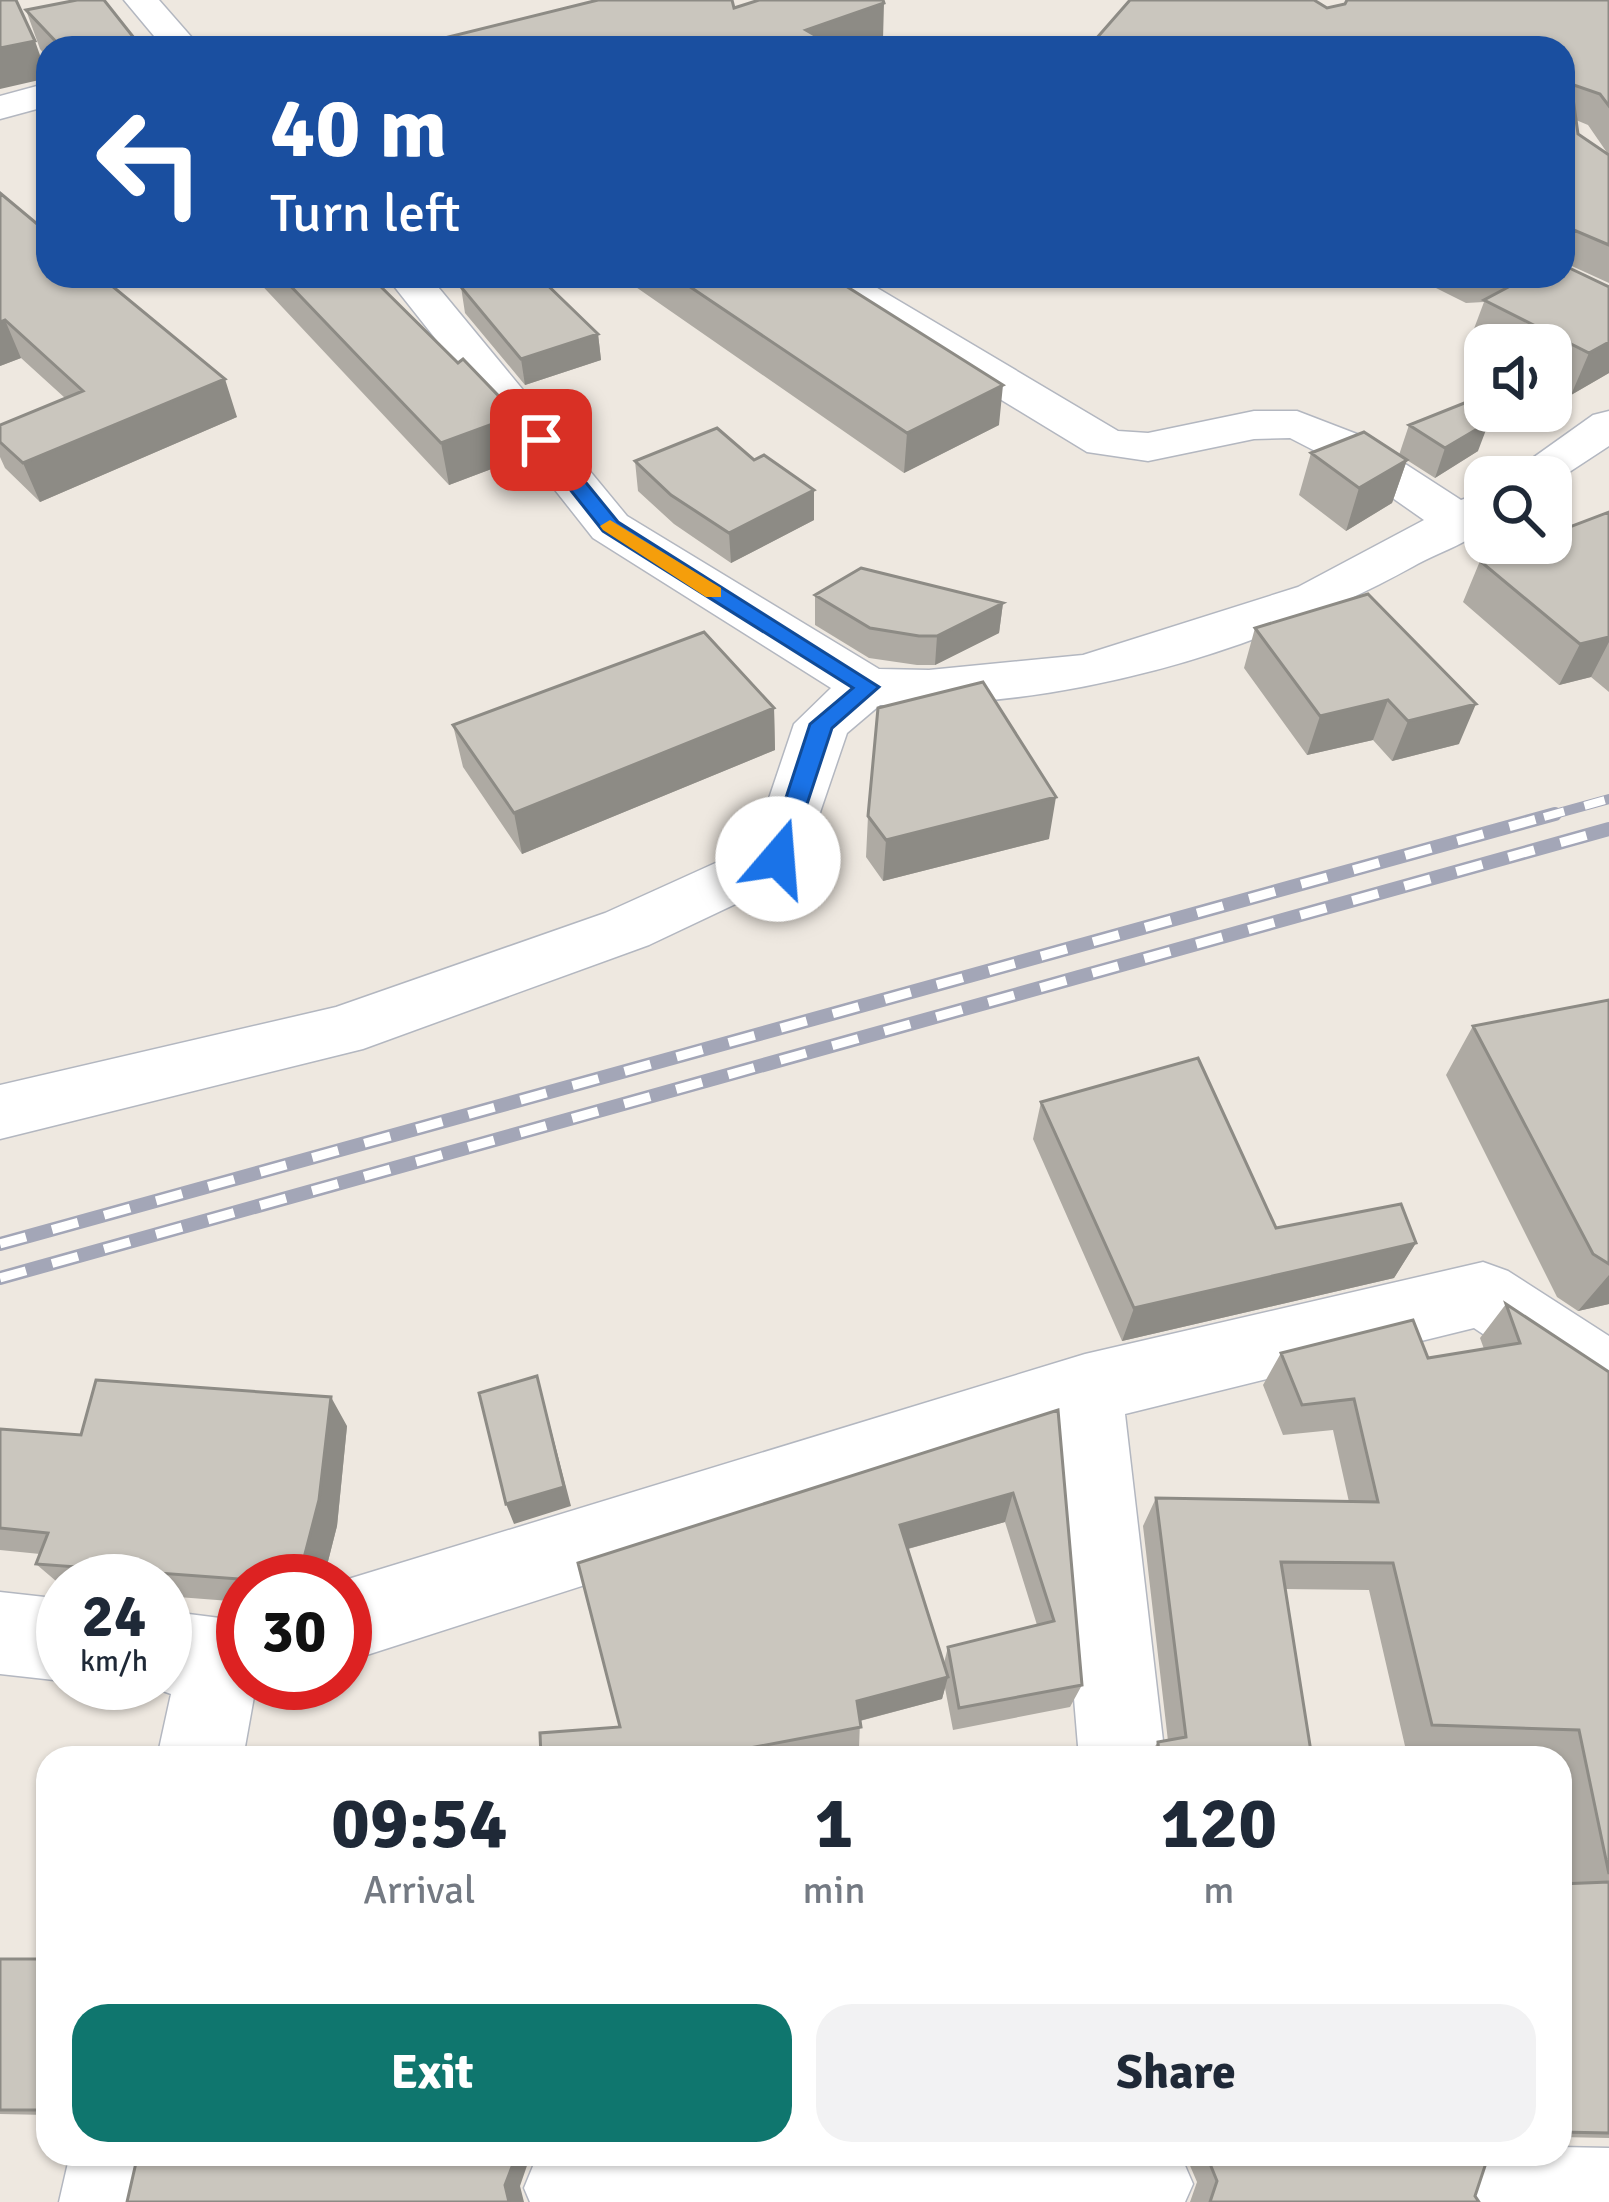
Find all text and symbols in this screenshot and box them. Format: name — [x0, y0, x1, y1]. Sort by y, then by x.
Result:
text: 40 m — [270, 77, 447, 181]
icon: left — [72, 84, 228, 240]
text: Turn left — [270, 180, 460, 247]
map controls — [1464, 324, 1572, 564]
button: sound — [1464, 324, 1572, 432]
pin — [490, 389, 592, 491]
icon: arrive — [508, 407, 574, 473]
button: search — [1464, 456, 1572, 564]
position arrow — [715, 796, 841, 922]
speed limit sign: 30 — [216, 1554, 372, 1710]
text: 24 — [82, 1580, 146, 1654]
text: km/h — [80, 1643, 148, 1680]
text: 09:54 — [331, 1779, 508, 1868]
text: 1 — [815, 1779, 853, 1868]
text: 120 — [1160, 1779, 1277, 1868]
text: Arrival — [363, 1866, 475, 1914]
text: min — [803, 1866, 866, 1914]
text: m — [1203, 1866, 1234, 1914]
button: Exit — [72, 2004, 792, 2142]
button: Share — [816, 2004, 1536, 2142]

